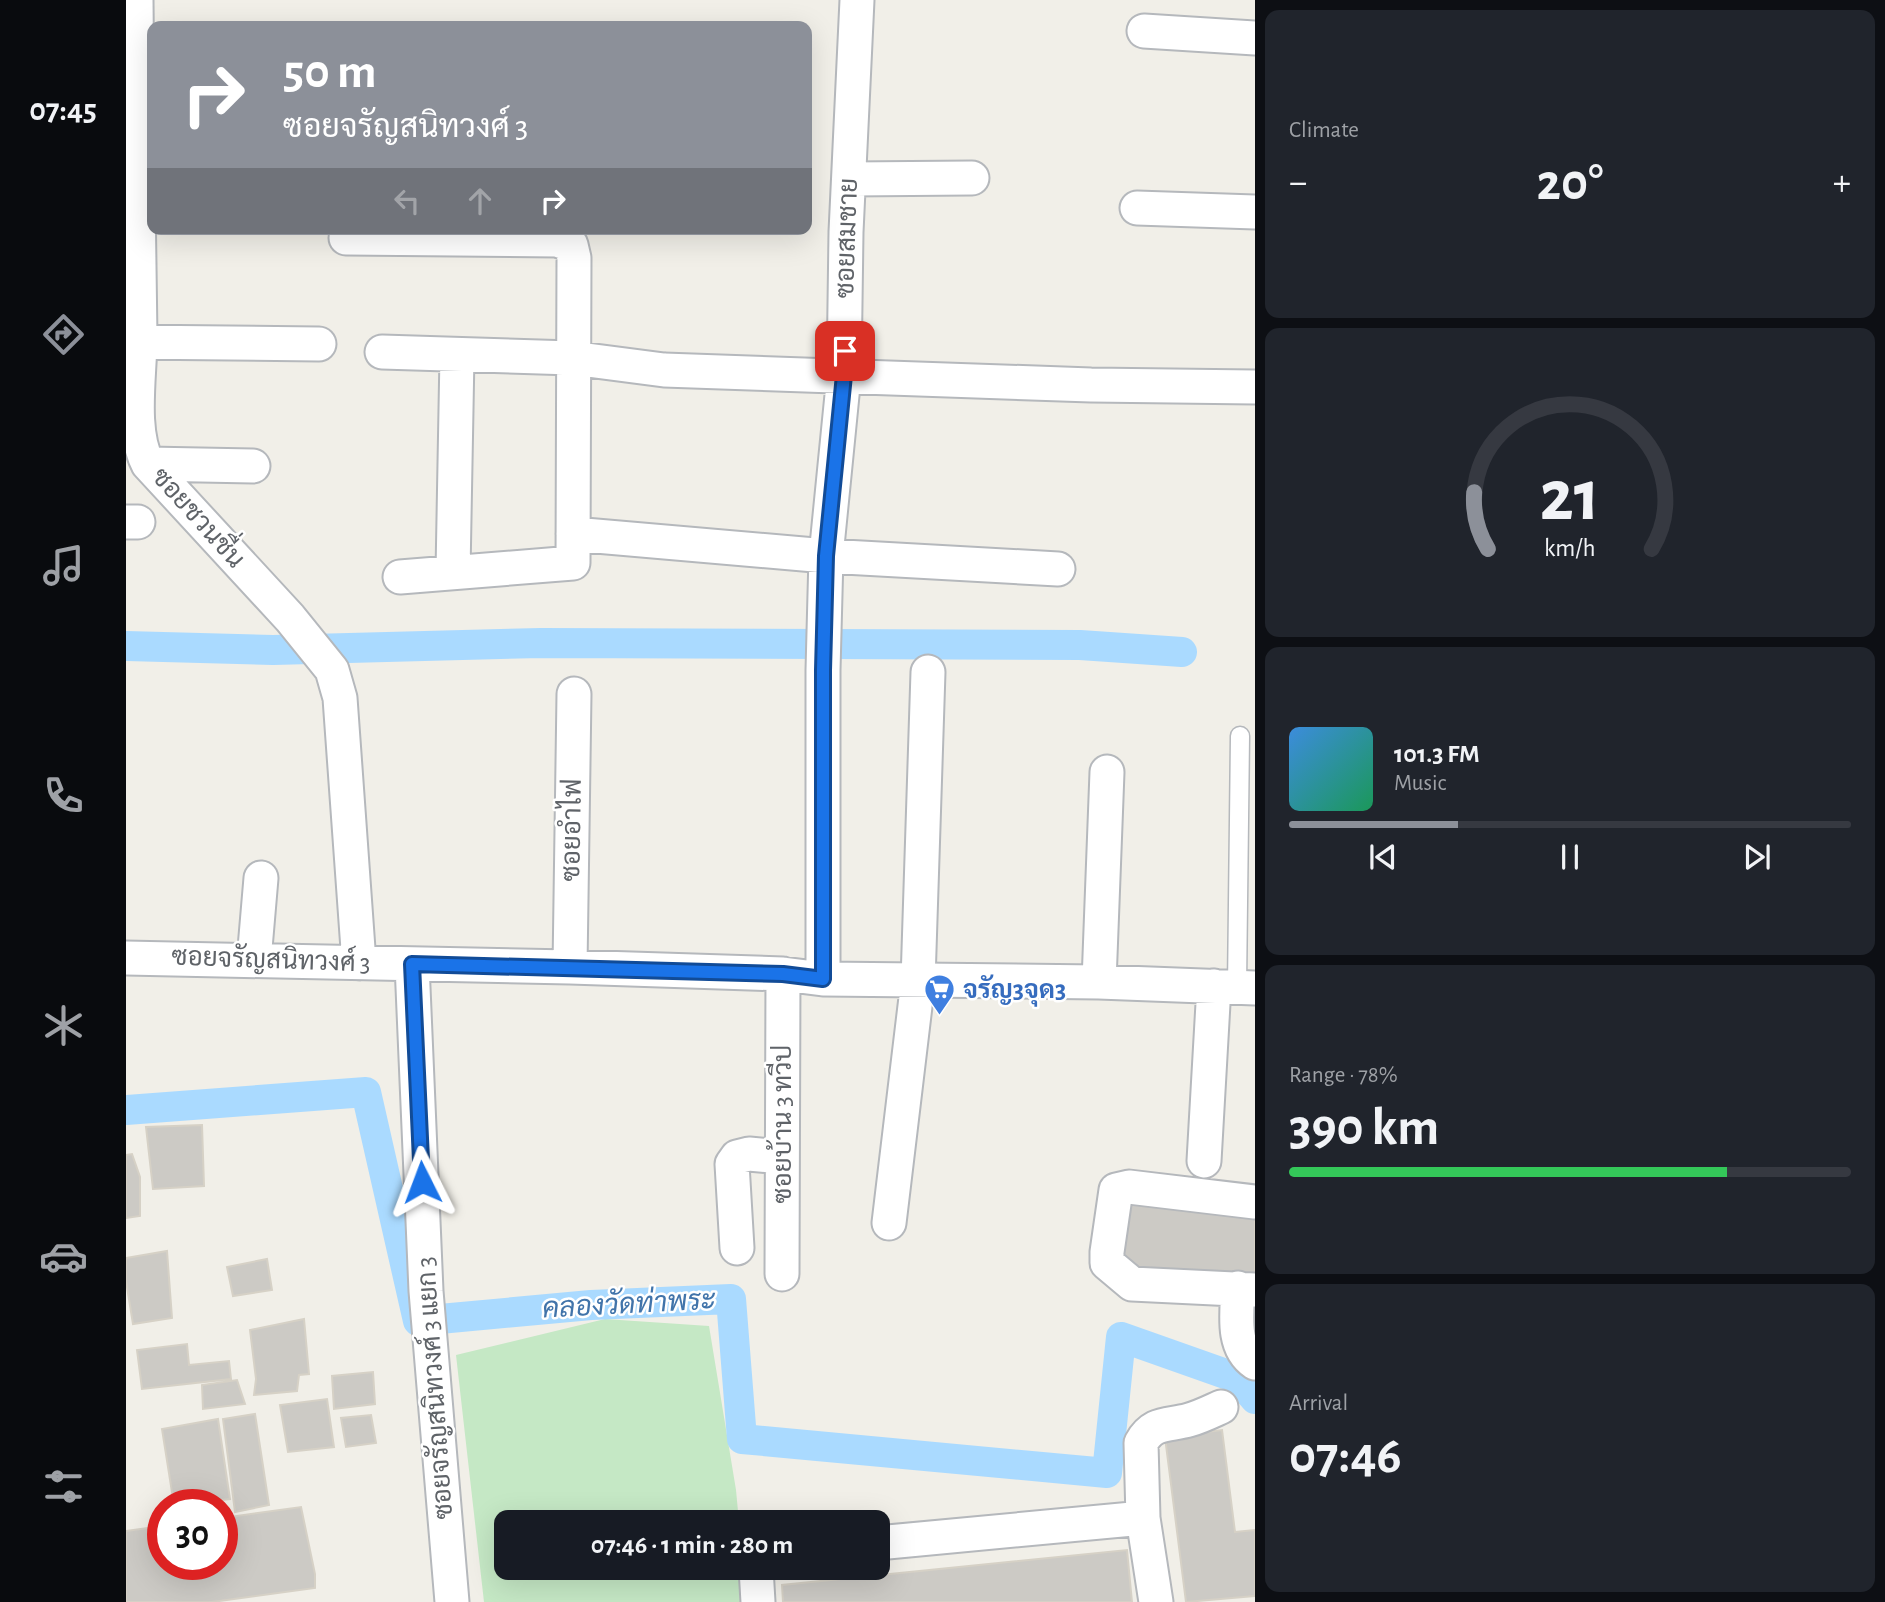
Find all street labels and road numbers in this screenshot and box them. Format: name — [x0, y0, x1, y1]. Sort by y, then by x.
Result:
street label: ซอยสมชาย — [832, 177, 862, 299]
street label: ซอยชวนชื่น — [147, 456, 257, 573]
street label: ซอยอำไฟ — [554, 778, 586, 882]
street label: ซอยจรัญสนิทวงศ์ 3 — [171, 939, 371, 978]
street label: ซอยบ้าน 3 ทวีป — [766, 1045, 796, 1203]
street label: ซอยจรัญสนิทวงศ์ 3 แยก 3 — [408, 1256, 459, 1521]

